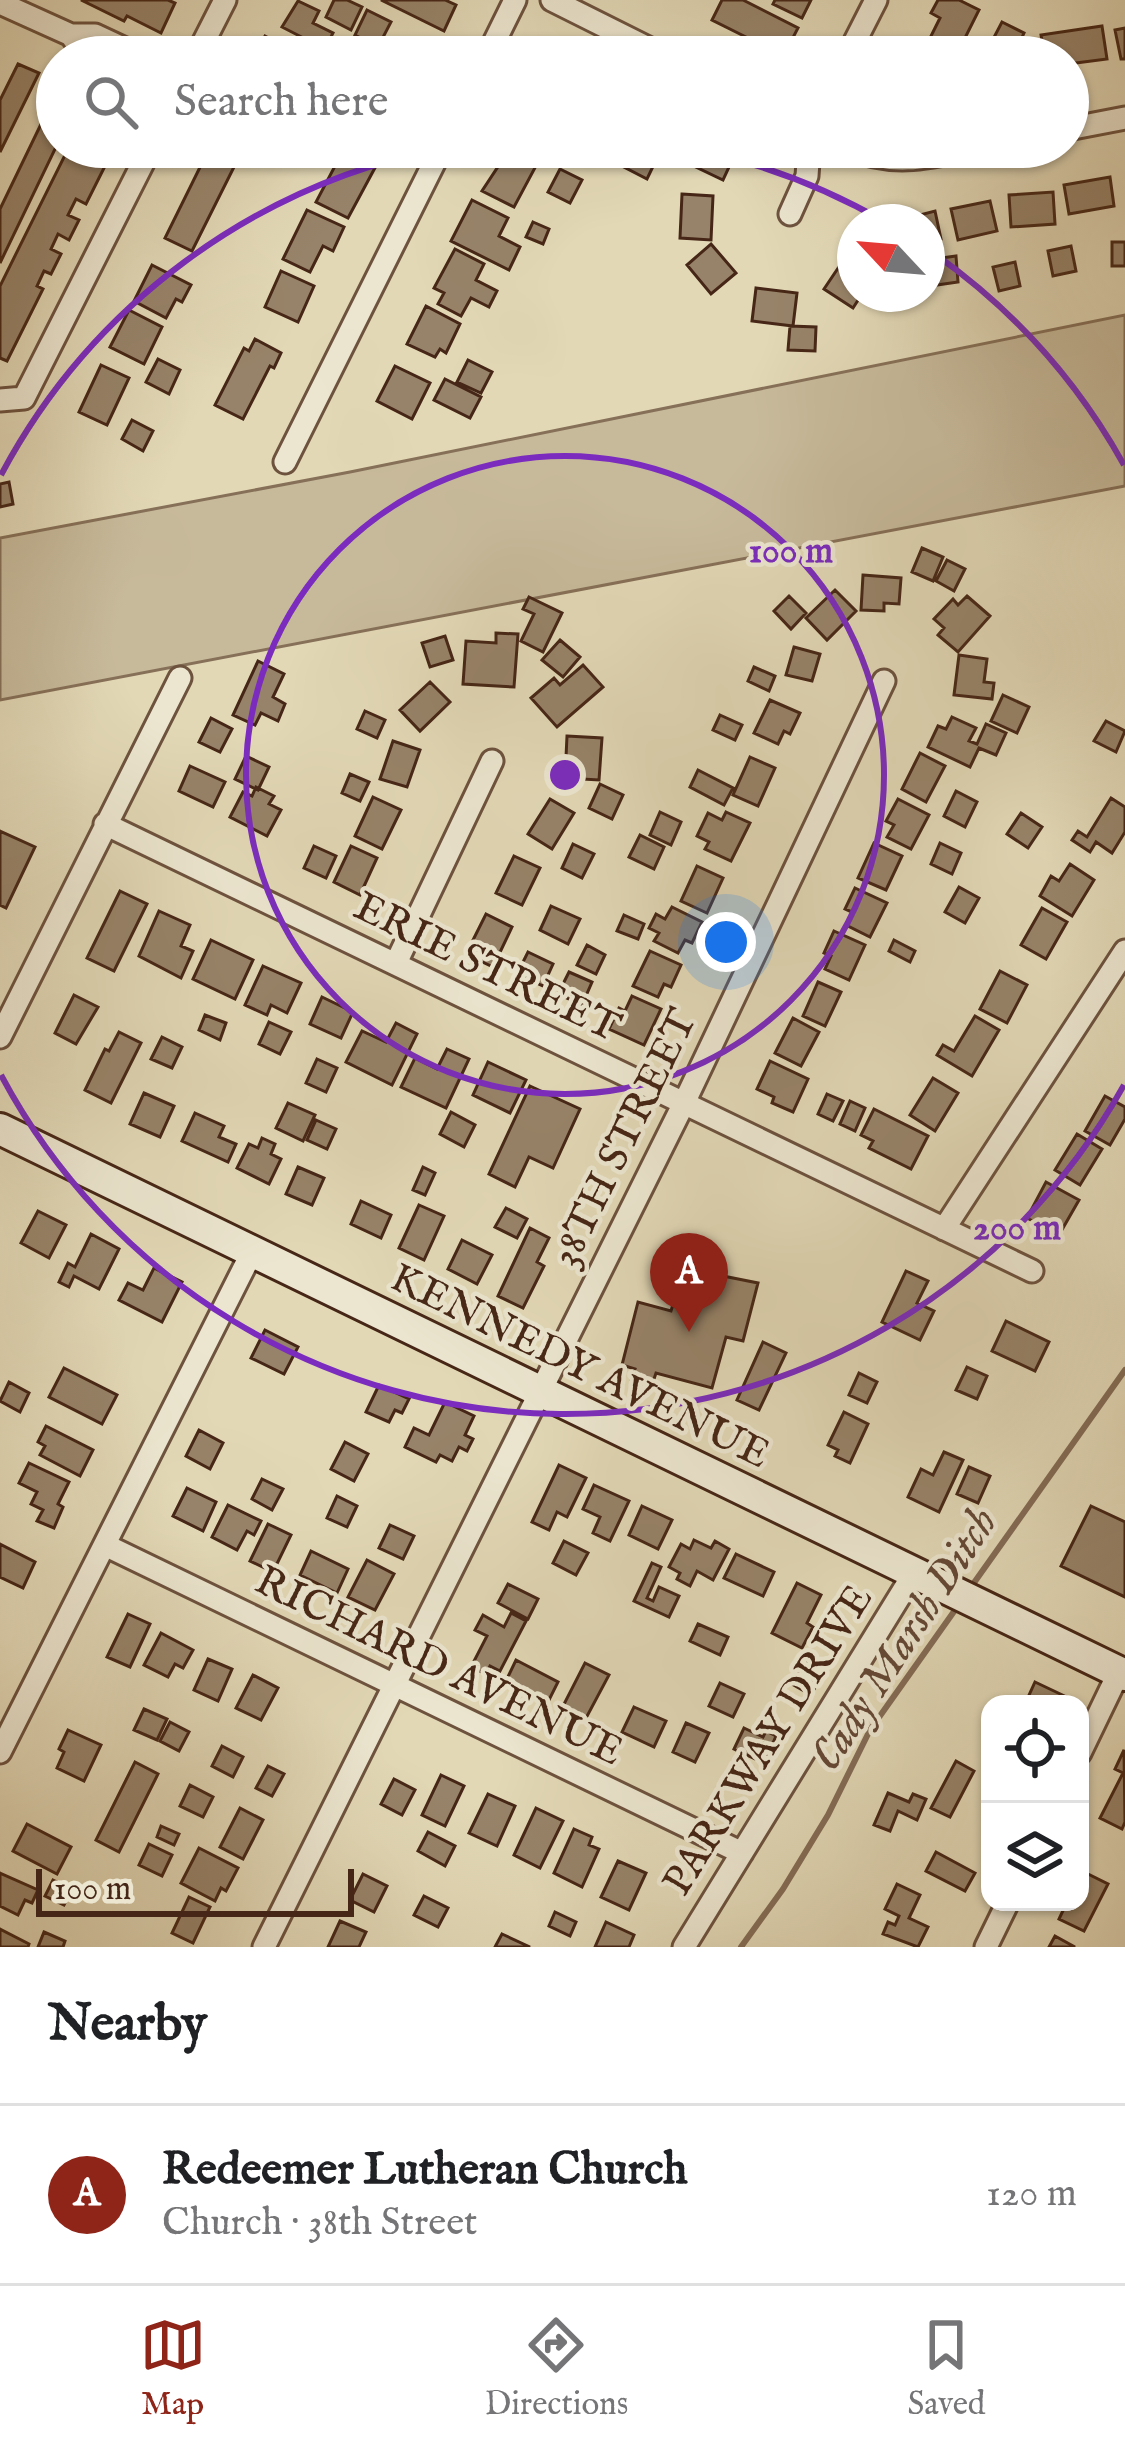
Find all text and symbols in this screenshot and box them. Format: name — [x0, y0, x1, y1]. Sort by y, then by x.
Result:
search box — [36, 36, 1089, 168]
icon: search — [78, 69, 144, 135]
text: Search here — [174, 74, 388, 131]
north arrow — [837, 204, 945, 312]
text: 100 m — [749, 529, 833, 575]
centre of rings — [544, 754, 586, 796]
street label: ERIE STREET — [345, 881, 629, 1056]
your location — [696, 912, 756, 972]
street label: 38TH STREET — [540, 1000, 711, 1276]
text: 200 m — [973, 1206, 1061, 1252]
pin: A — [650, 1233, 728, 1332]
street label: KENNEDY AVENUE — [383, 1250, 779, 1478]
water label: Cady Marsh Ditch — [799, 1497, 1011, 1782]
street label: RICHARD AVENUE — [246, 1555, 631, 1779]
street label: PARKWAY DRIVE — [652, 1576, 886, 1906]
map controls — [981, 1695, 1089, 1911]
button: locate — [981, 1695, 1089, 1803]
button: layers — [981, 1803, 1089, 1911]
scale bar — [36, 1863, 354, 1916]
text: 100 m — [54, 1869, 131, 1911]
text: Nearby — [48, 1993, 207, 2058]
text: Redeemer Lutheran Church — [162, 2142, 688, 2199]
text: A — [74, 2170, 100, 2219]
text: 120 m — [986, 2170, 1077, 2219]
text: Church · 38th Street — [162, 2199, 477, 2248]
tab: Map — [140, 2312, 206, 2426]
tab: Directions — [485, 2312, 628, 2426]
tab: Saved — [907, 2312, 985, 2426]

